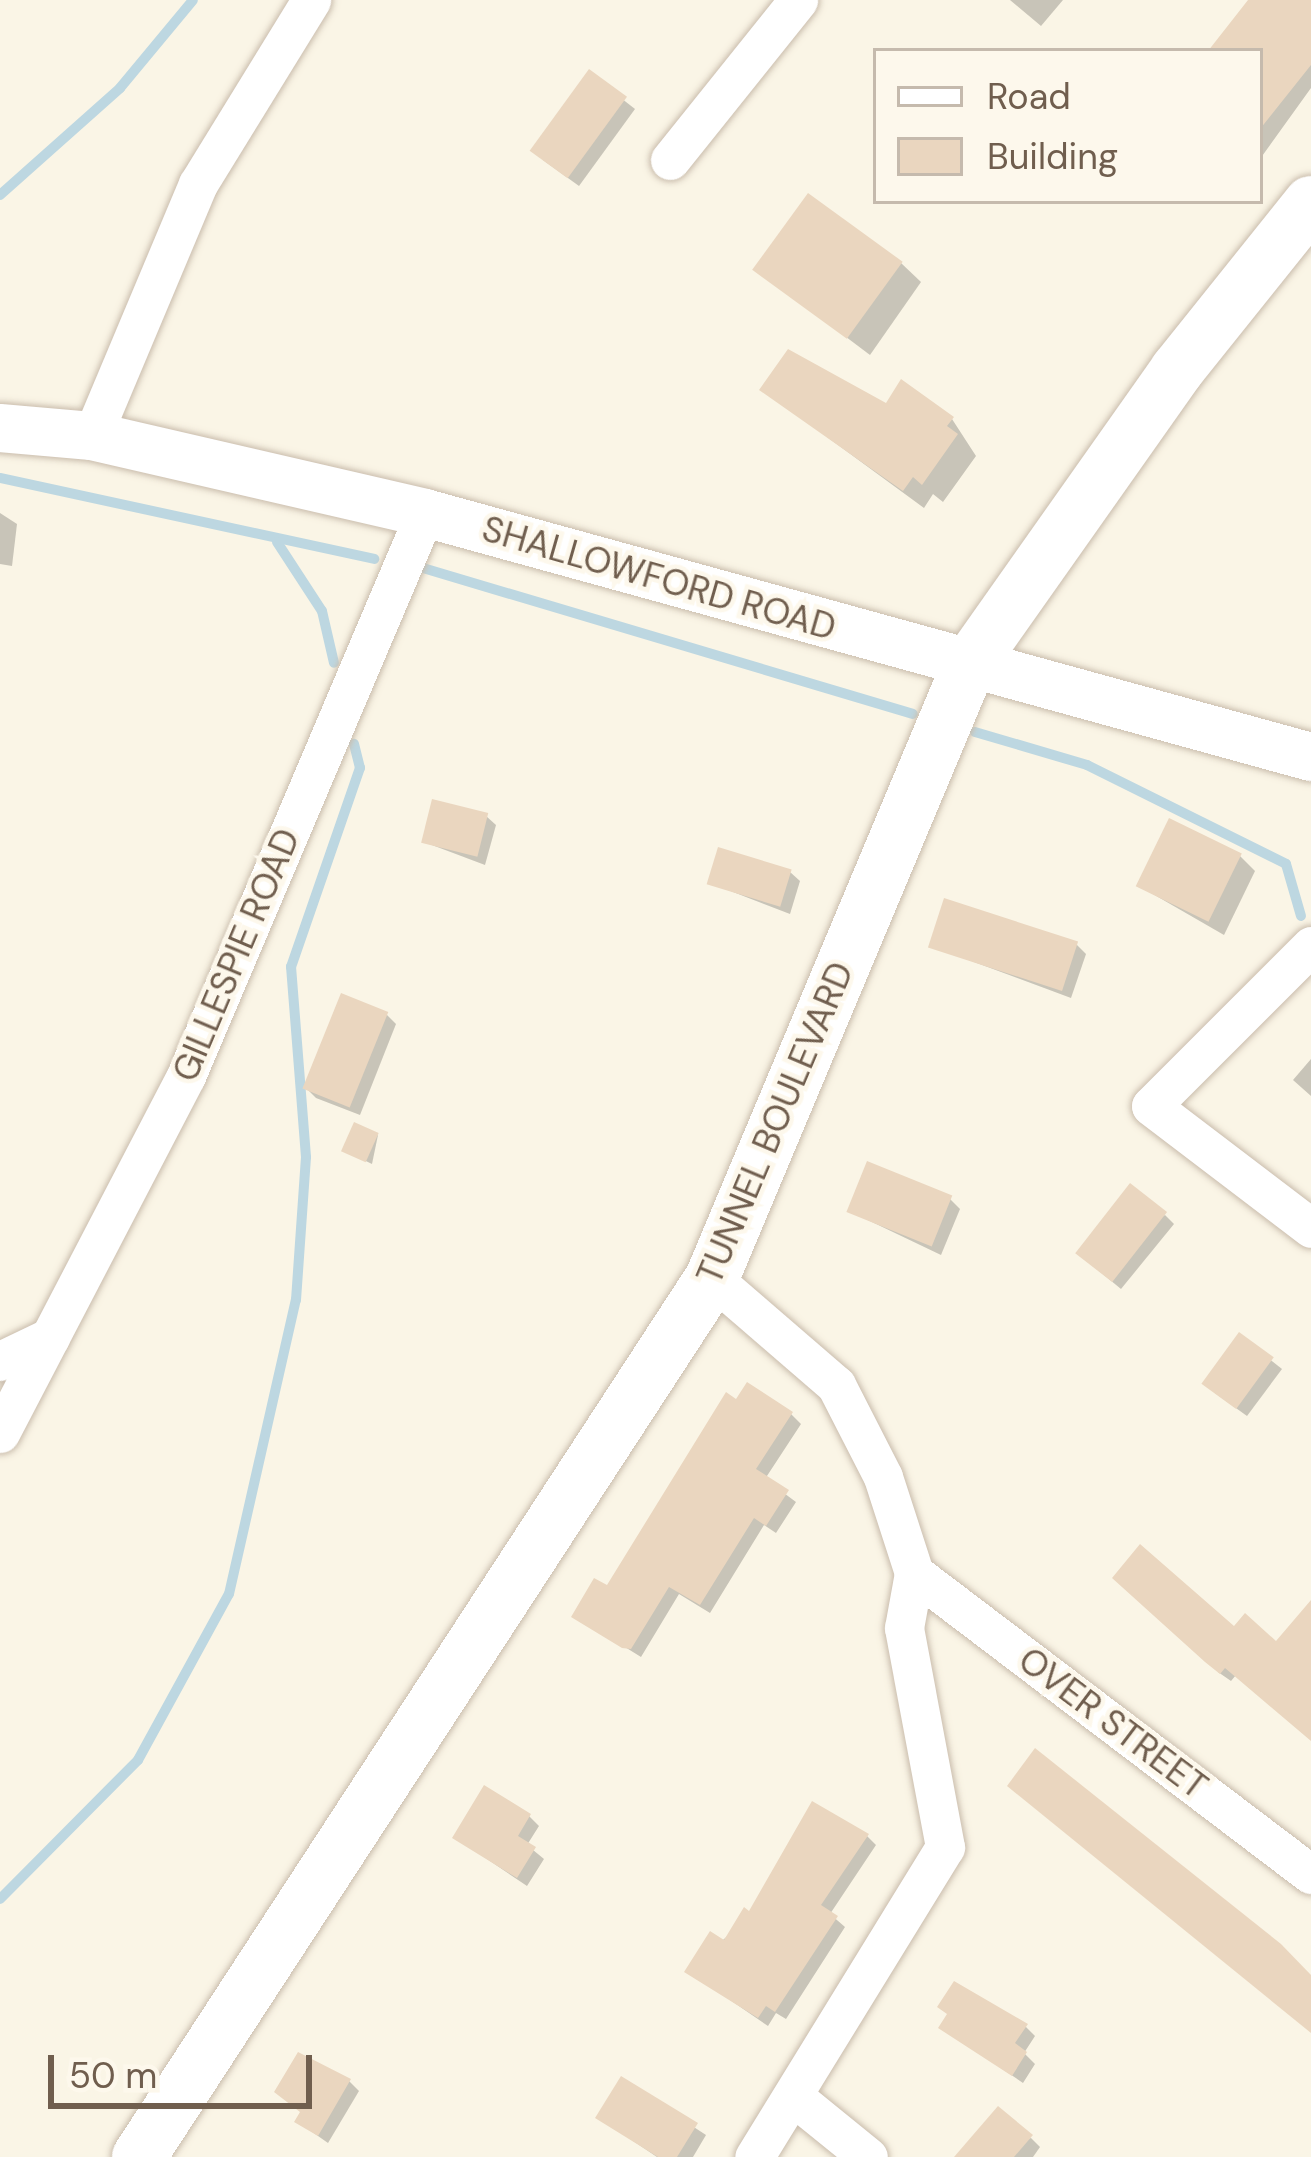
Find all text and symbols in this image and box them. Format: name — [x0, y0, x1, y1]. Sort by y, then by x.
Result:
legend — [873, 48, 1263, 204]
text: Road — [987, 73, 1071, 120]
text: Building — [987, 133, 1118, 180]
street label: SHALLOWFORD ROAD — [477, 507, 841, 649]
street label: GILLESPIE ROAD — [163, 822, 309, 1088]
street label: TUNNEL BOULEVARD — [688, 956, 862, 1290]
street label: OVER STREET — [1010, 1638, 1216, 1808]
scale bar — [54, 2031, 318, 2105]
text: 50 m — [69, 2052, 157, 2099]

